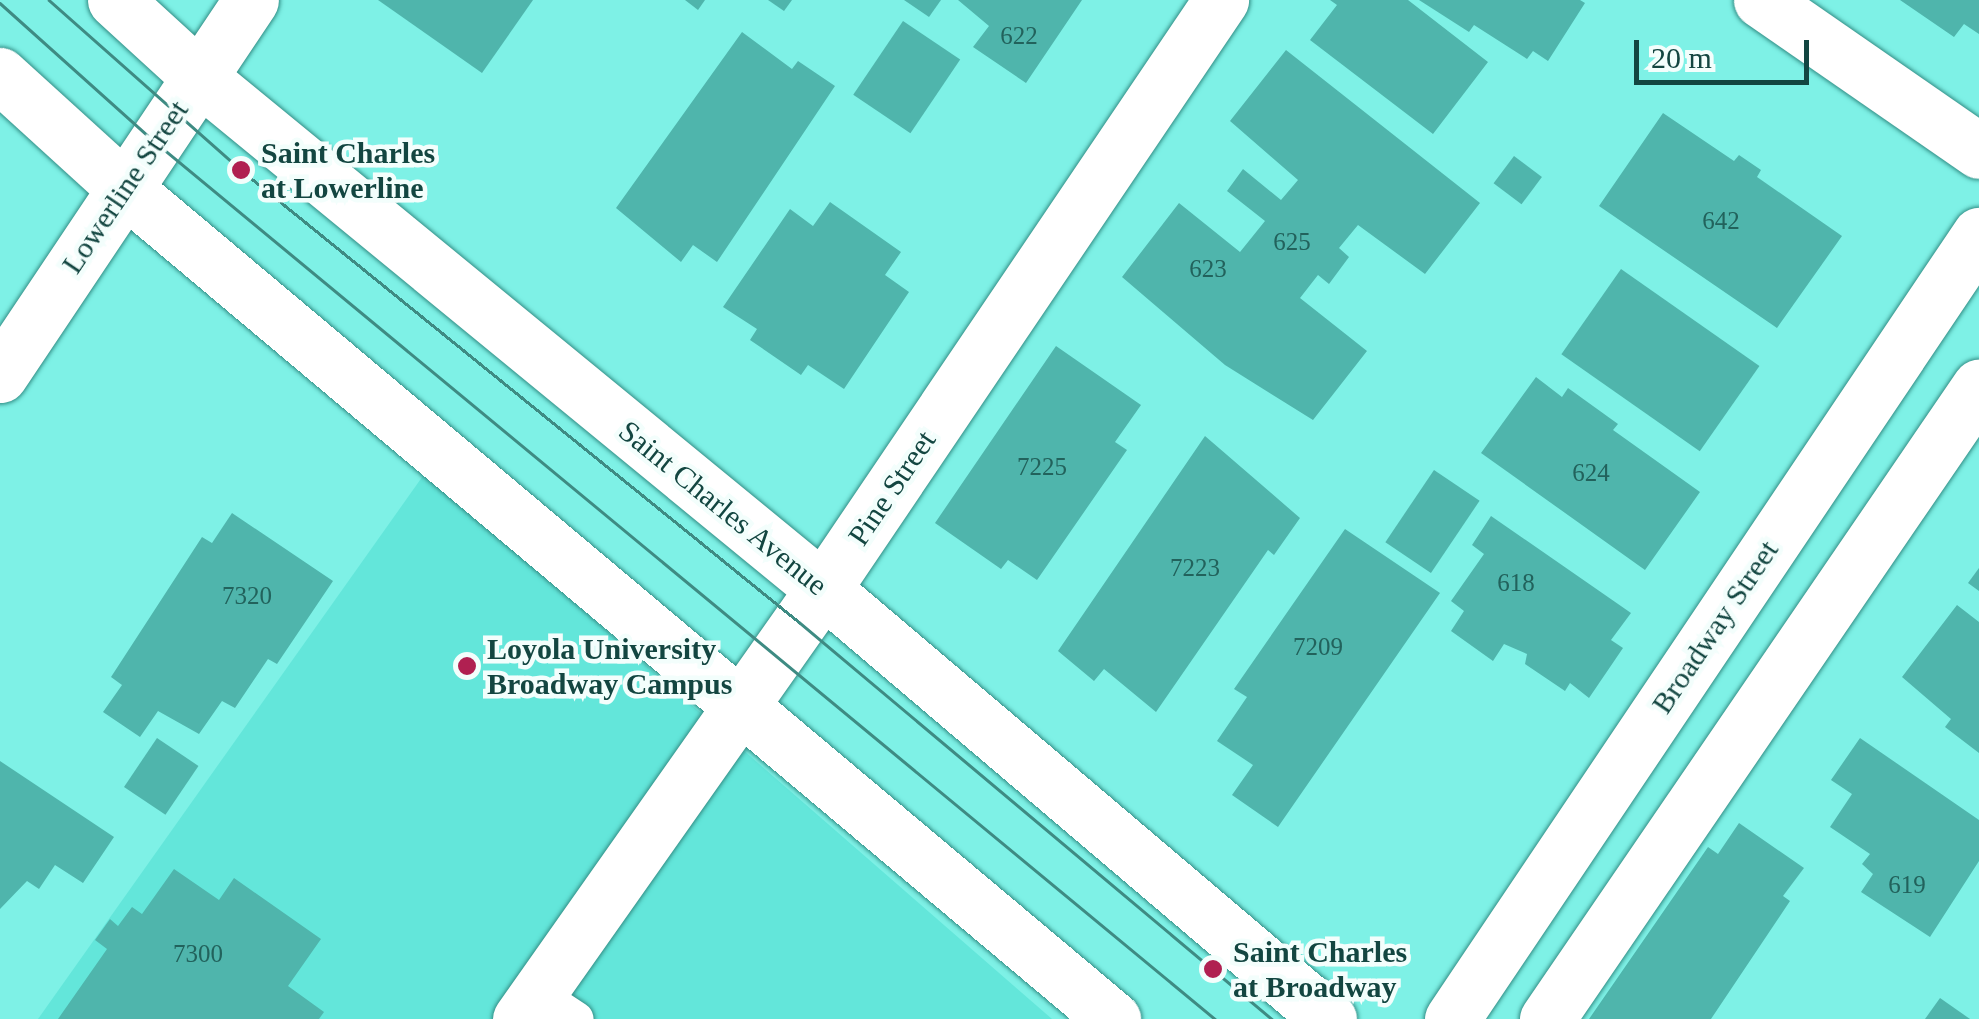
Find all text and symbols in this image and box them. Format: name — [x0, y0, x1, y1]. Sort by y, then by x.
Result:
scale bar — [1639, 20, 1814, 82]
house number: 622 — [1000, 21, 1038, 51]
text: 20 m — [1651, 41, 1712, 74]
street label: Lowerline Street — [54, 94, 196, 280]
place label: Saint Charles at Lowerline — [261, 135, 435, 206]
marker: Saint Charles at Lowerline — [230, 159, 252, 181]
house number: 642 — [1702, 206, 1740, 236]
house number: 625 — [1273, 227, 1311, 257]
house number: 623 — [1189, 254, 1227, 284]
street label: Saint Charles Avenue — [611, 412, 835, 604]
street label: Pine Street — [841, 424, 943, 552]
house number: 7225 — [1017, 452, 1067, 482]
house number: 624 — [1572, 458, 1610, 488]
street label: Broadway Street — [1644, 534, 1786, 720]
house number: 7223 — [1170, 553, 1220, 583]
house number: 618 — [1497, 568, 1535, 598]
house number: 7320 — [222, 581, 272, 611]
place label: Loyola University Broadway Campus — [487, 631, 732, 702]
house number: 7209 — [1293, 632, 1343, 662]
marker: Loyola University Broadway Campus — [456, 655, 478, 677]
house number: 619 — [1888, 870, 1926, 900]
place label: Saint Charles at Broadway — [1233, 934, 1407, 1004]
house number: 7300 — [173, 939, 223, 969]
marker: Saint Charles at Broadway — [1202, 958, 1224, 980]

